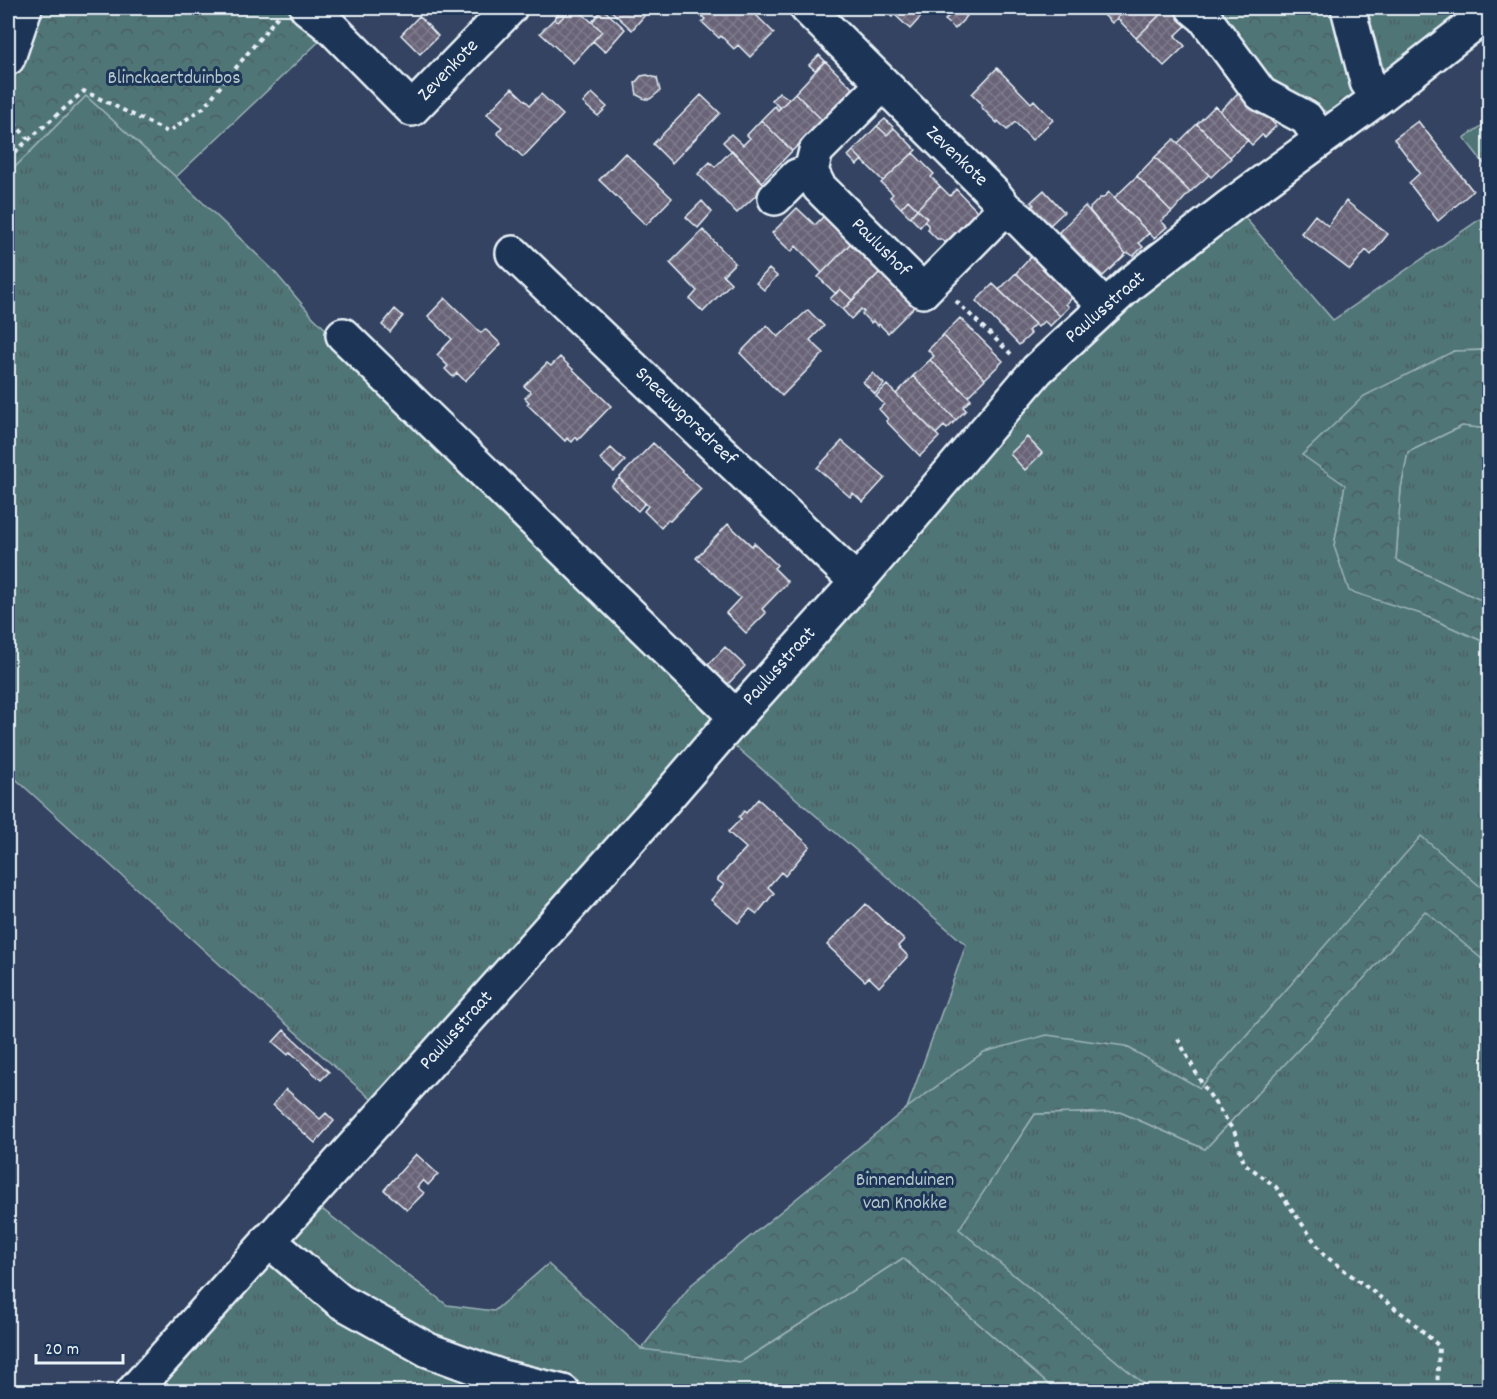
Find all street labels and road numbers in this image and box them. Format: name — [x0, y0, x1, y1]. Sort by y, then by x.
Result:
street label: Zevenkote — [412, 33, 486, 109]
street label: Zevenkote — [918, 120, 994, 194]
street label: Paulushof — [844, 212, 917, 285]
street label: Paulusstraat — [1060, 265, 1152, 351]
street label: Sneeuwgorsdreef — [628, 361, 743, 474]
street label: Paulusstraat — [737, 621, 823, 713]
street label: Paulusstraat — [414, 985, 500, 1077]

